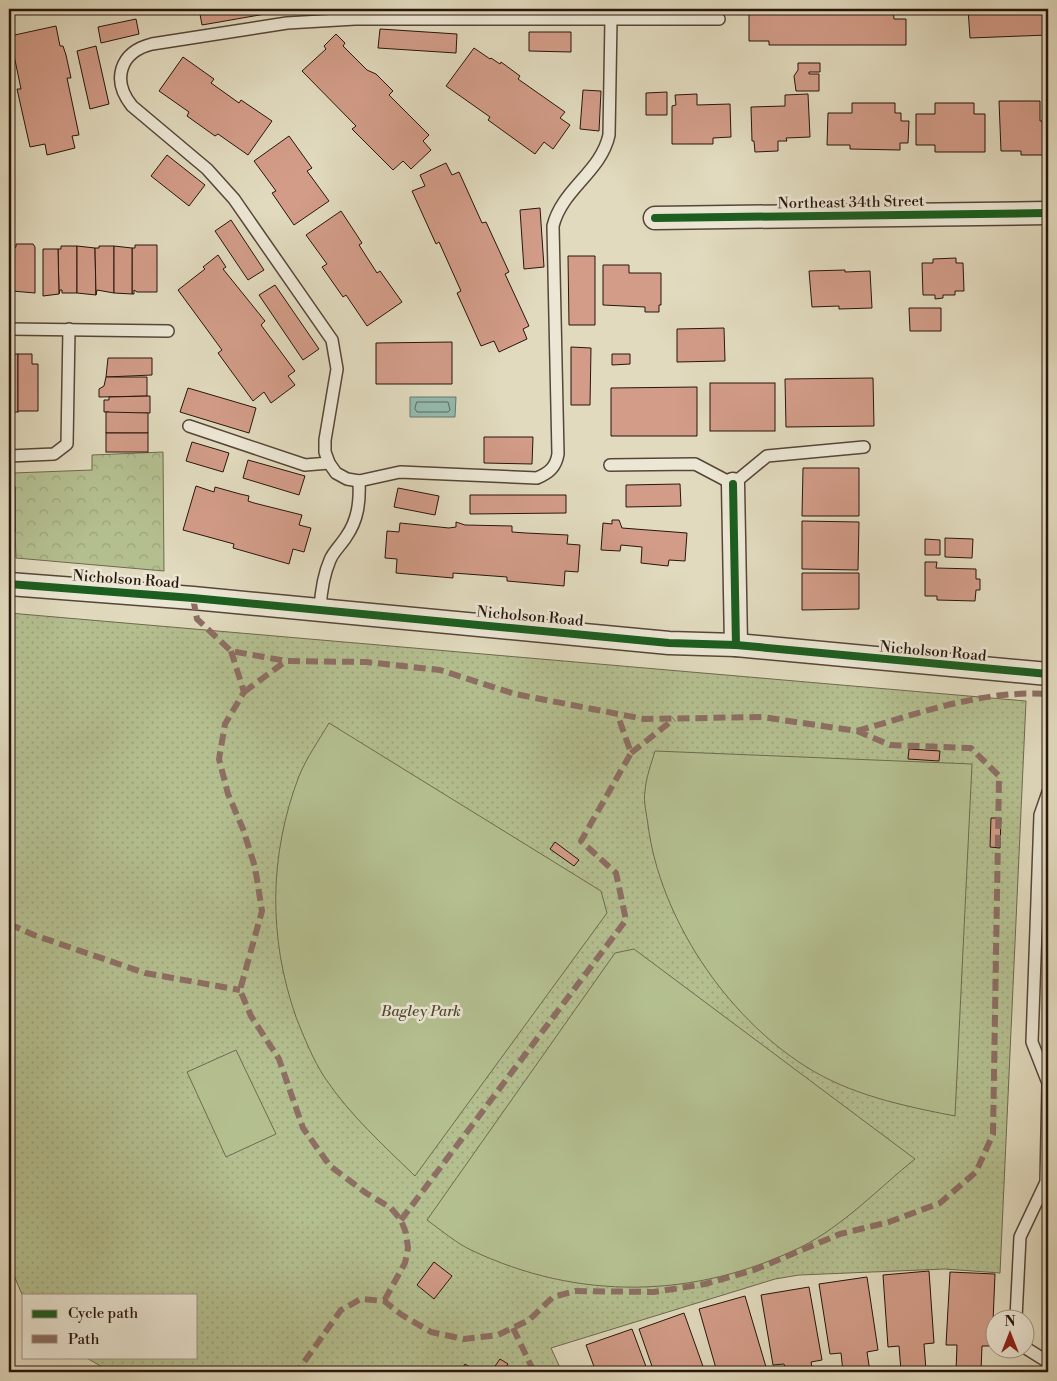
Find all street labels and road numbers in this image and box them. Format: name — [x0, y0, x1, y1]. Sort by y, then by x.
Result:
street label: Northeast 34th Street — [778, 192, 925, 213]
street label: Nicholson Road — [72, 566, 181, 593]
street label: Nicholson Road — [476, 602, 585, 631]
street label: Nicholson Road — [879, 637, 988, 666]

